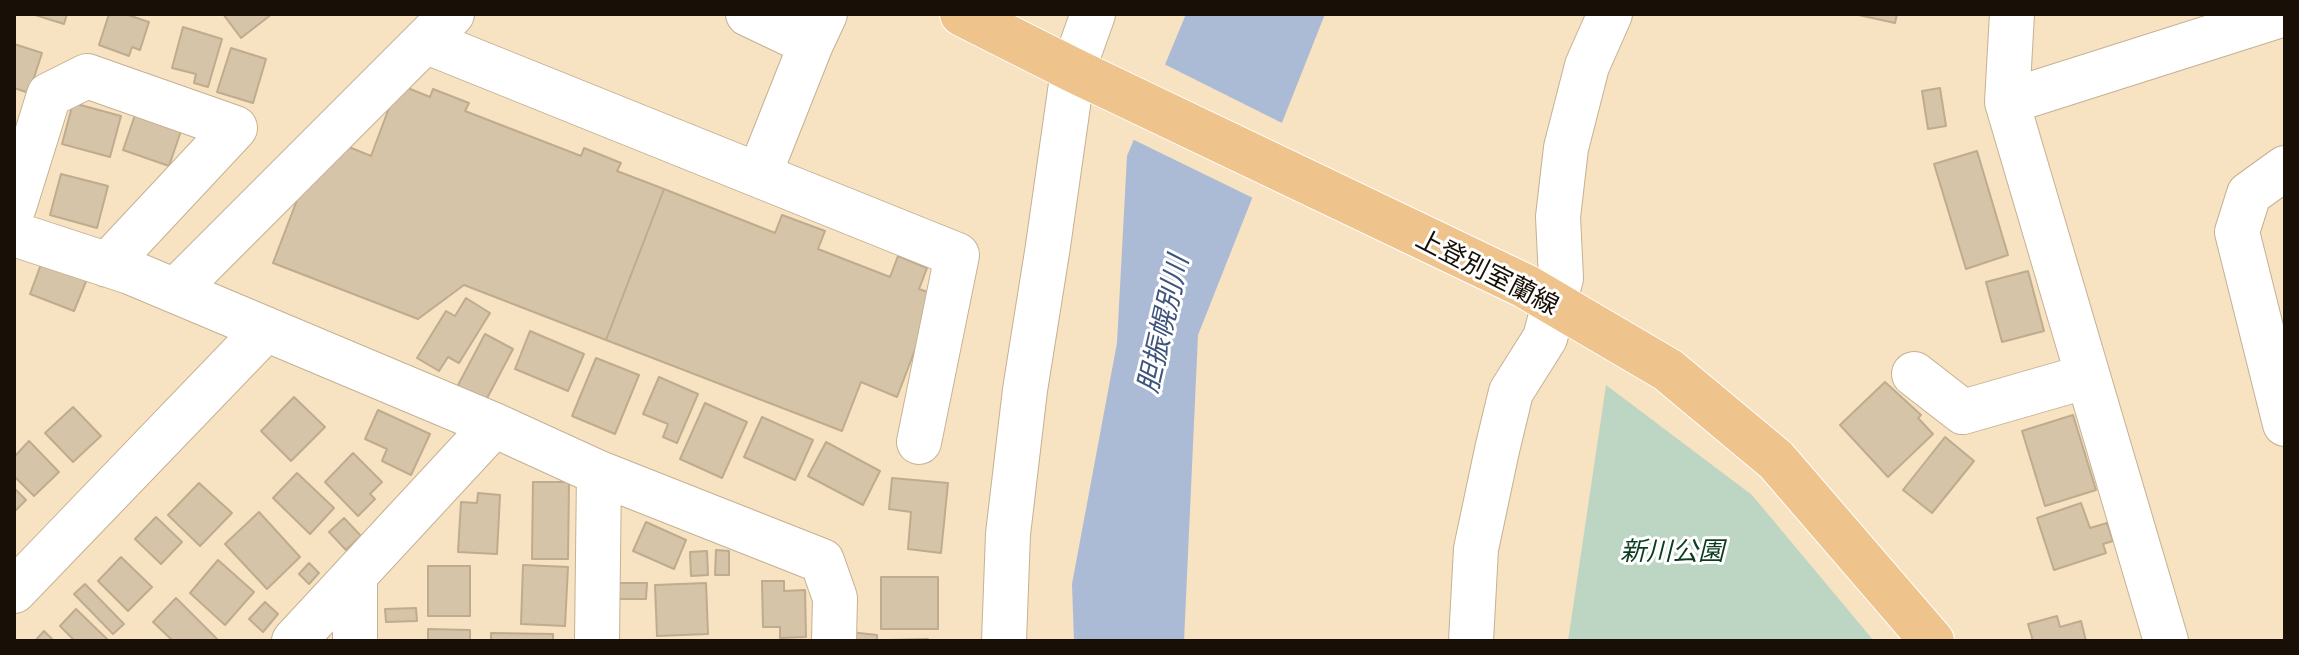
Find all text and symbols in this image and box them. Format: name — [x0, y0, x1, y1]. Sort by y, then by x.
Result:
street label: 上登別室蘭線 — [1411, 222, 1565, 320]
water label: 胆振幌別川 — [1130, 252, 1194, 396]
park label: 新川公園 — [1620, 534, 1724, 566]

